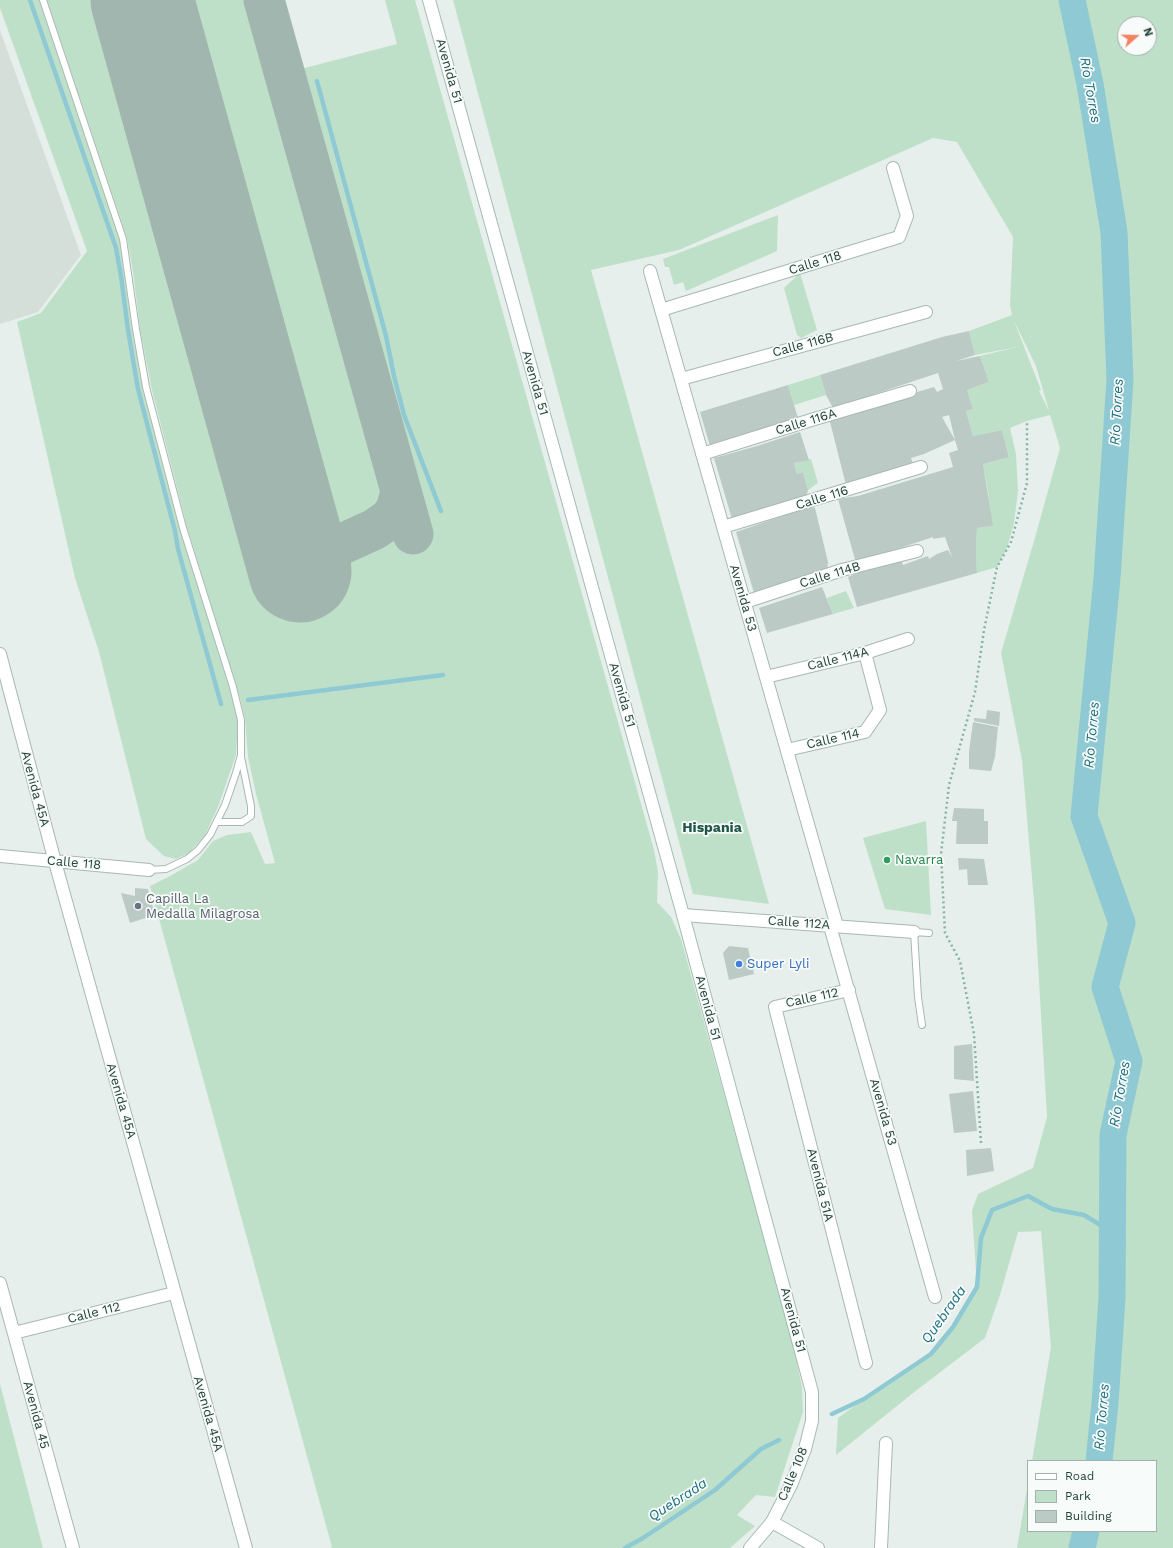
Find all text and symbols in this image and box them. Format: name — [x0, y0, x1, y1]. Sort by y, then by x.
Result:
north arrow — [1117, 16, 1157, 56]
text: N — [1140, 26, 1155, 38]
street label: Avenida 51 — [432, 37, 466, 105]
water label: Río Torres — [1076, 56, 1104, 124]
street label: Calle 118 — [787, 248, 843, 278]
street label: Calle 116B — [771, 329, 835, 361]
street label: Avenida 51 — [518, 349, 552, 417]
water label: Río Torres — [1107, 378, 1127, 446]
street label: Calle 116A — [774, 405, 838, 439]
street label: Calle 116 — [794, 483, 850, 513]
street label: Calle 114B — [798, 558, 862, 592]
street label: Avenida 53 — [726, 563, 760, 633]
street label: Calle 114A — [806, 644, 870, 674]
street label: Avenida 51 — [605, 661, 639, 729]
water label: Río Torres — [1081, 701, 1103, 769]
street label: Calle 114 — [805, 725, 861, 753]
street label: Avenida 45A — [17, 749, 53, 829]
district label: Hispania — [682, 820, 742, 836]
place label: Navarra — [895, 852, 943, 868]
street label: Calle 118 — [46, 853, 102, 873]
marker: Navarra — [882, 855, 892, 865]
place label: Capilla La Medalla Milagrosa — [146, 891, 260, 922]
marker: Capilla La Medalla Milagrosa — [133, 901, 143, 911]
street label: Calle 112A — [767, 913, 831, 933]
place label: Super Lyli — [747, 956, 809, 972]
marker: Super Lyli — [734, 959, 744, 969]
street label: Avenida 51 — [692, 974, 724, 1042]
street label: Calle 112 — [784, 985, 840, 1011]
water label: Río Torres — [1106, 1060, 1134, 1128]
street label: Avenida 45A — [103, 1061, 139, 1141]
street label: Avenida 53 — [866, 1077, 900, 1147]
street label: Avenida 51A — [803, 1147, 837, 1223]
water label: Quebrada — [918, 1283, 970, 1347]
street label: Avenida 51 — [777, 1286, 809, 1354]
street label: Calle 112 — [66, 1299, 122, 1327]
street label: Avenida 45A — [190, 1374, 226, 1454]
street label: Avenida 45 — [19, 1379, 53, 1451]
water label: Río Torres — [1091, 1383, 1113, 1451]
street label: Calle 108 — [775, 1445, 811, 1503]
legend — [1027, 1460, 1157, 1532]
text: Road — [1065, 1469, 1094, 1483]
water label: Quebrada — [646, 1475, 710, 1525]
text: Park — [1065, 1489, 1091, 1503]
text: Building — [1065, 1509, 1112, 1523]

